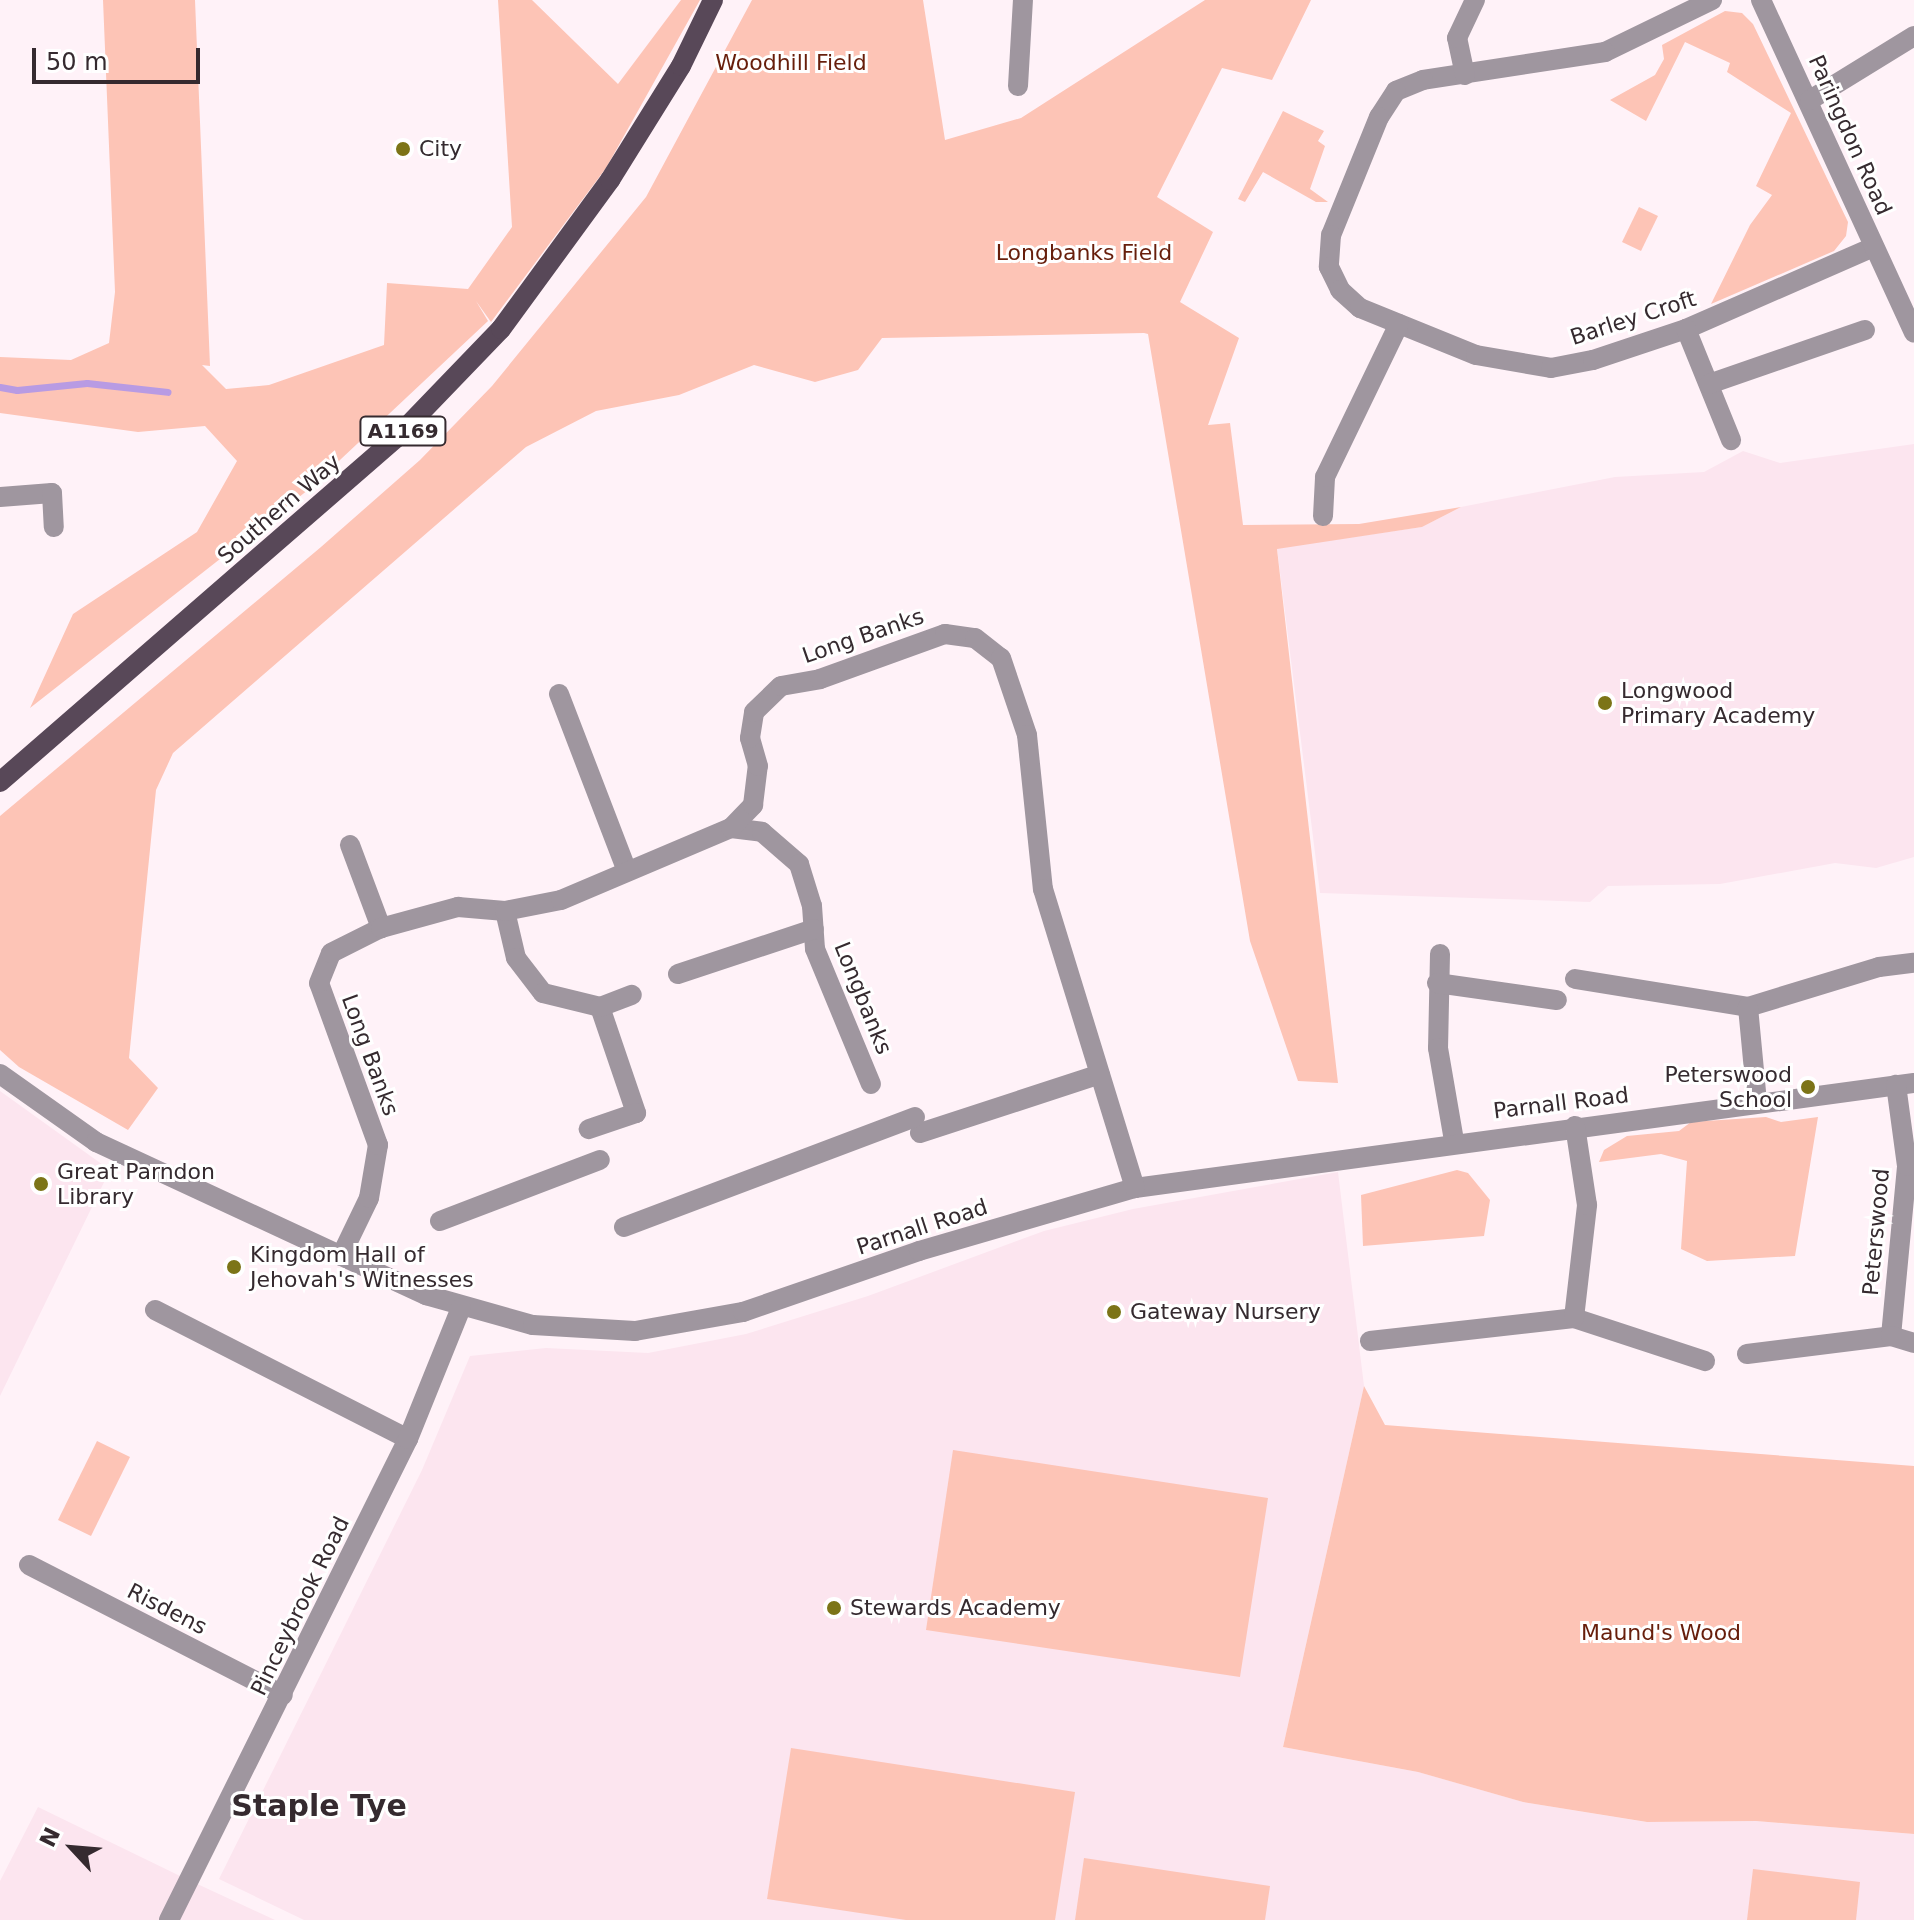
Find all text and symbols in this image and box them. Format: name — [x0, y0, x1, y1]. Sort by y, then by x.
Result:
scale bar — [36, 32, 204, 82]
text: 50 m — [46, 48, 108, 76]
park label: Woodhill Field — [715, 50, 867, 76]
street label: Paringdon Road — [1803, 51, 1897, 219]
place label: City — [419, 136, 462, 162]
marker: City — [394, 140, 412, 158]
park label: Longbanks Field — [996, 240, 1172, 266]
street label: Barley Croft — [1567, 285, 1699, 351]
road number: A1169 — [359, 415, 447, 447]
street label: Southern Way — [212, 449, 346, 569]
street label: Long Banks — [799, 603, 927, 669]
place label: Longwood Primary Academy — [1621, 677, 1815, 728]
marker: Longwood Primary Academy — [1596, 694, 1614, 712]
street label: Longbanks — [829, 938, 897, 1058]
street label: Long Banks — [336, 991, 404, 1119]
place label: Peterswood School — [1664, 1061, 1792, 1112]
marker: Peterswood School — [1799, 1078, 1817, 1096]
street label: Parnall Road — [1492, 1082, 1630, 1124]
place label: Great Parndon Library — [57, 1158, 215, 1210]
street label: Peterswood — [1857, 1167, 1895, 1297]
marker: Great Parndon Library — [32, 1175, 50, 1193]
street label: Parnall Road — [853, 1193, 991, 1261]
place label: Kingdom Hall of Jehovah's Witnesses — [250, 1241, 474, 1292]
marker: Kingdom Hall of Jehovah's Witnesses — [225, 1258, 243, 1276]
place label: Gateway Nursery — [1130, 1299, 1321, 1325]
marker: Gateway Nursery — [1105, 1303, 1123, 1321]
street label: Pinceybrook Road — [245, 1512, 355, 1700]
street label: Risdens — [123, 1578, 211, 1640]
place label: Stewards Academy — [850, 1595, 1061, 1621]
marker: Stewards Academy — [825, 1599, 843, 1617]
park label: Maund's Wood — [1581, 1620, 1741, 1646]
district label: Staple Tye — [231, 1788, 407, 1824]
north arrow — [32, 1808, 112, 1888]
text: N — [35, 1824, 65, 1851]

